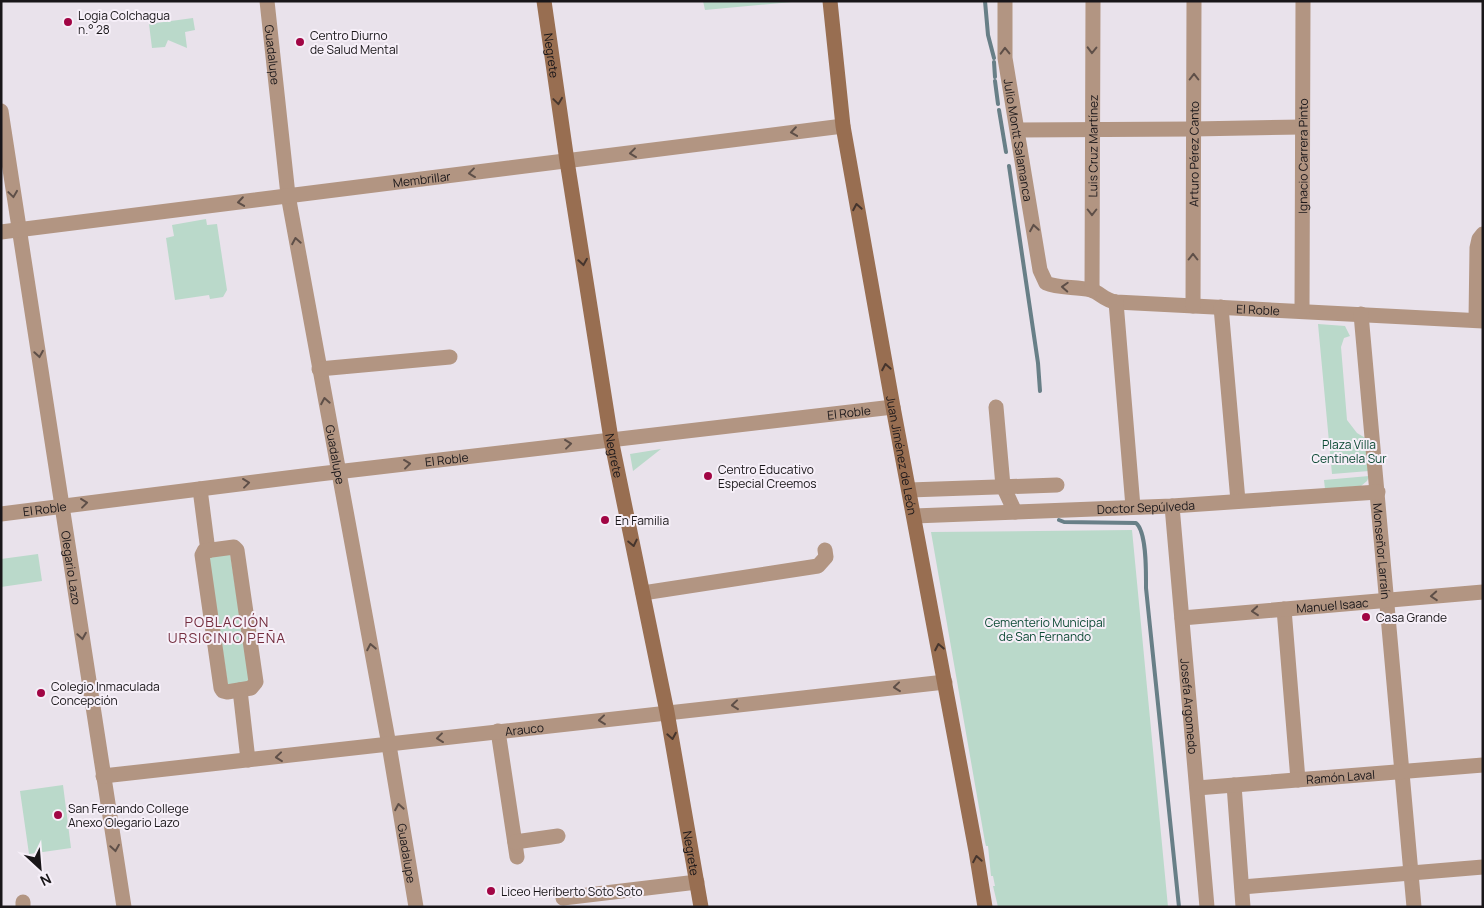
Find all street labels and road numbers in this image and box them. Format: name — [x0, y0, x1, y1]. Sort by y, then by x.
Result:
street label: Guadalupe — [261, 24, 284, 86]
street label: Negrete — [540, 32, 563, 79]
street label: Julio Montt Salamanca — [1000, 77, 1037, 203]
street label: Luis Cruz Martínez — [1084, 95, 1101, 197]
street label: Ignacio Carrera Pinto — [1294, 98, 1311, 214]
street label: Arturo Pérez Canto — [1185, 101, 1202, 207]
street label: Membrillar — [392, 167, 452, 191]
street label: El Roble — [1236, 300, 1280, 319]
street label: Juan Jiménez de León — [883, 394, 921, 516]
street label: El Roble — [826, 401, 872, 423]
street label: Guadalupe — [322, 423, 349, 486]
street label: Negrete — [602, 432, 627, 479]
street label: El Roble — [424, 448, 469, 470]
street label: Doctor Sepúlveda — [1096, 496, 1195, 517]
street label: El Roble — [22, 497, 67, 520]
street label: Monseñor Larraín — [1369, 502, 1395, 600]
street label: Olegario Lazo — [57, 529, 86, 606]
street label: Manuel Isaac — [1296, 593, 1370, 617]
street label: Josefa Argomedo — [1177, 657, 1202, 755]
street label: Arauco — [504, 718, 545, 740]
street label: Ramón Laval — [1306, 765, 1376, 788]
street label: Guadalupe — [394, 822, 420, 884]
street label: Negrete — [679, 829, 704, 877]

